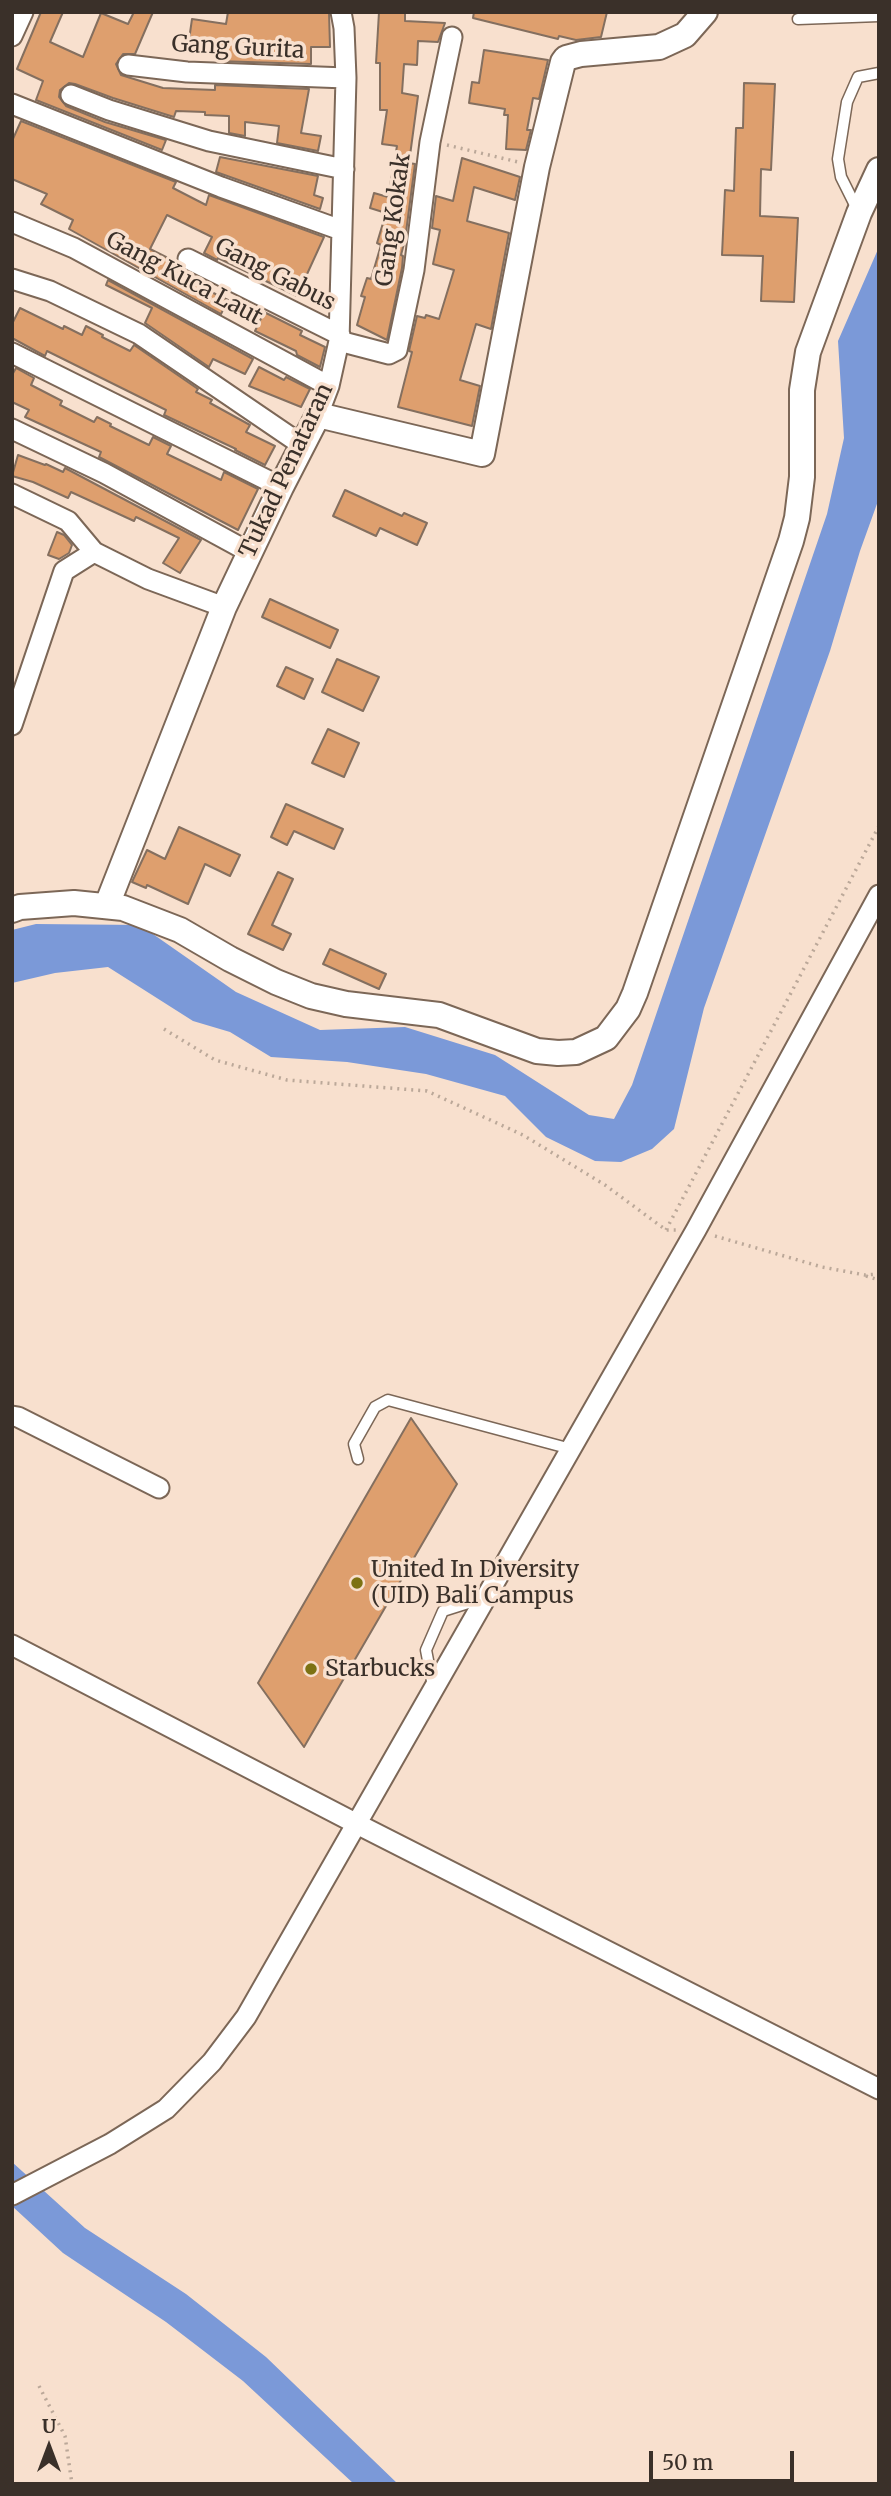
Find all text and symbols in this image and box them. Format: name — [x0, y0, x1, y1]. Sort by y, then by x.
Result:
street label: Gang Gurita — [171, 31, 305, 65]
street label: Gang Kokak — [371, 152, 417, 288]
street label: Gang Kuca Laut — [101, 226, 267, 332]
street label: Gang Gabus — [210, 233, 340, 317]
street label: Tukad Penataran — [234, 379, 340, 563]
place label: United In Diversity (UID) Bali Campus — [371, 1556, 579, 1610]
marker: United In Diversity (UID) Bali Campus — [349, 1575, 365, 1591]
place label: Starbucks — [325, 1655, 435, 1683]
marker: Starbucks — [303, 1661, 319, 1677]
north arrow — [14, 2412, 84, 2482]
text: U — [42, 2414, 56, 2438]
scale bar — [653, 2436, 798, 2480]
text: 50 m — [662, 2449, 713, 2476]

